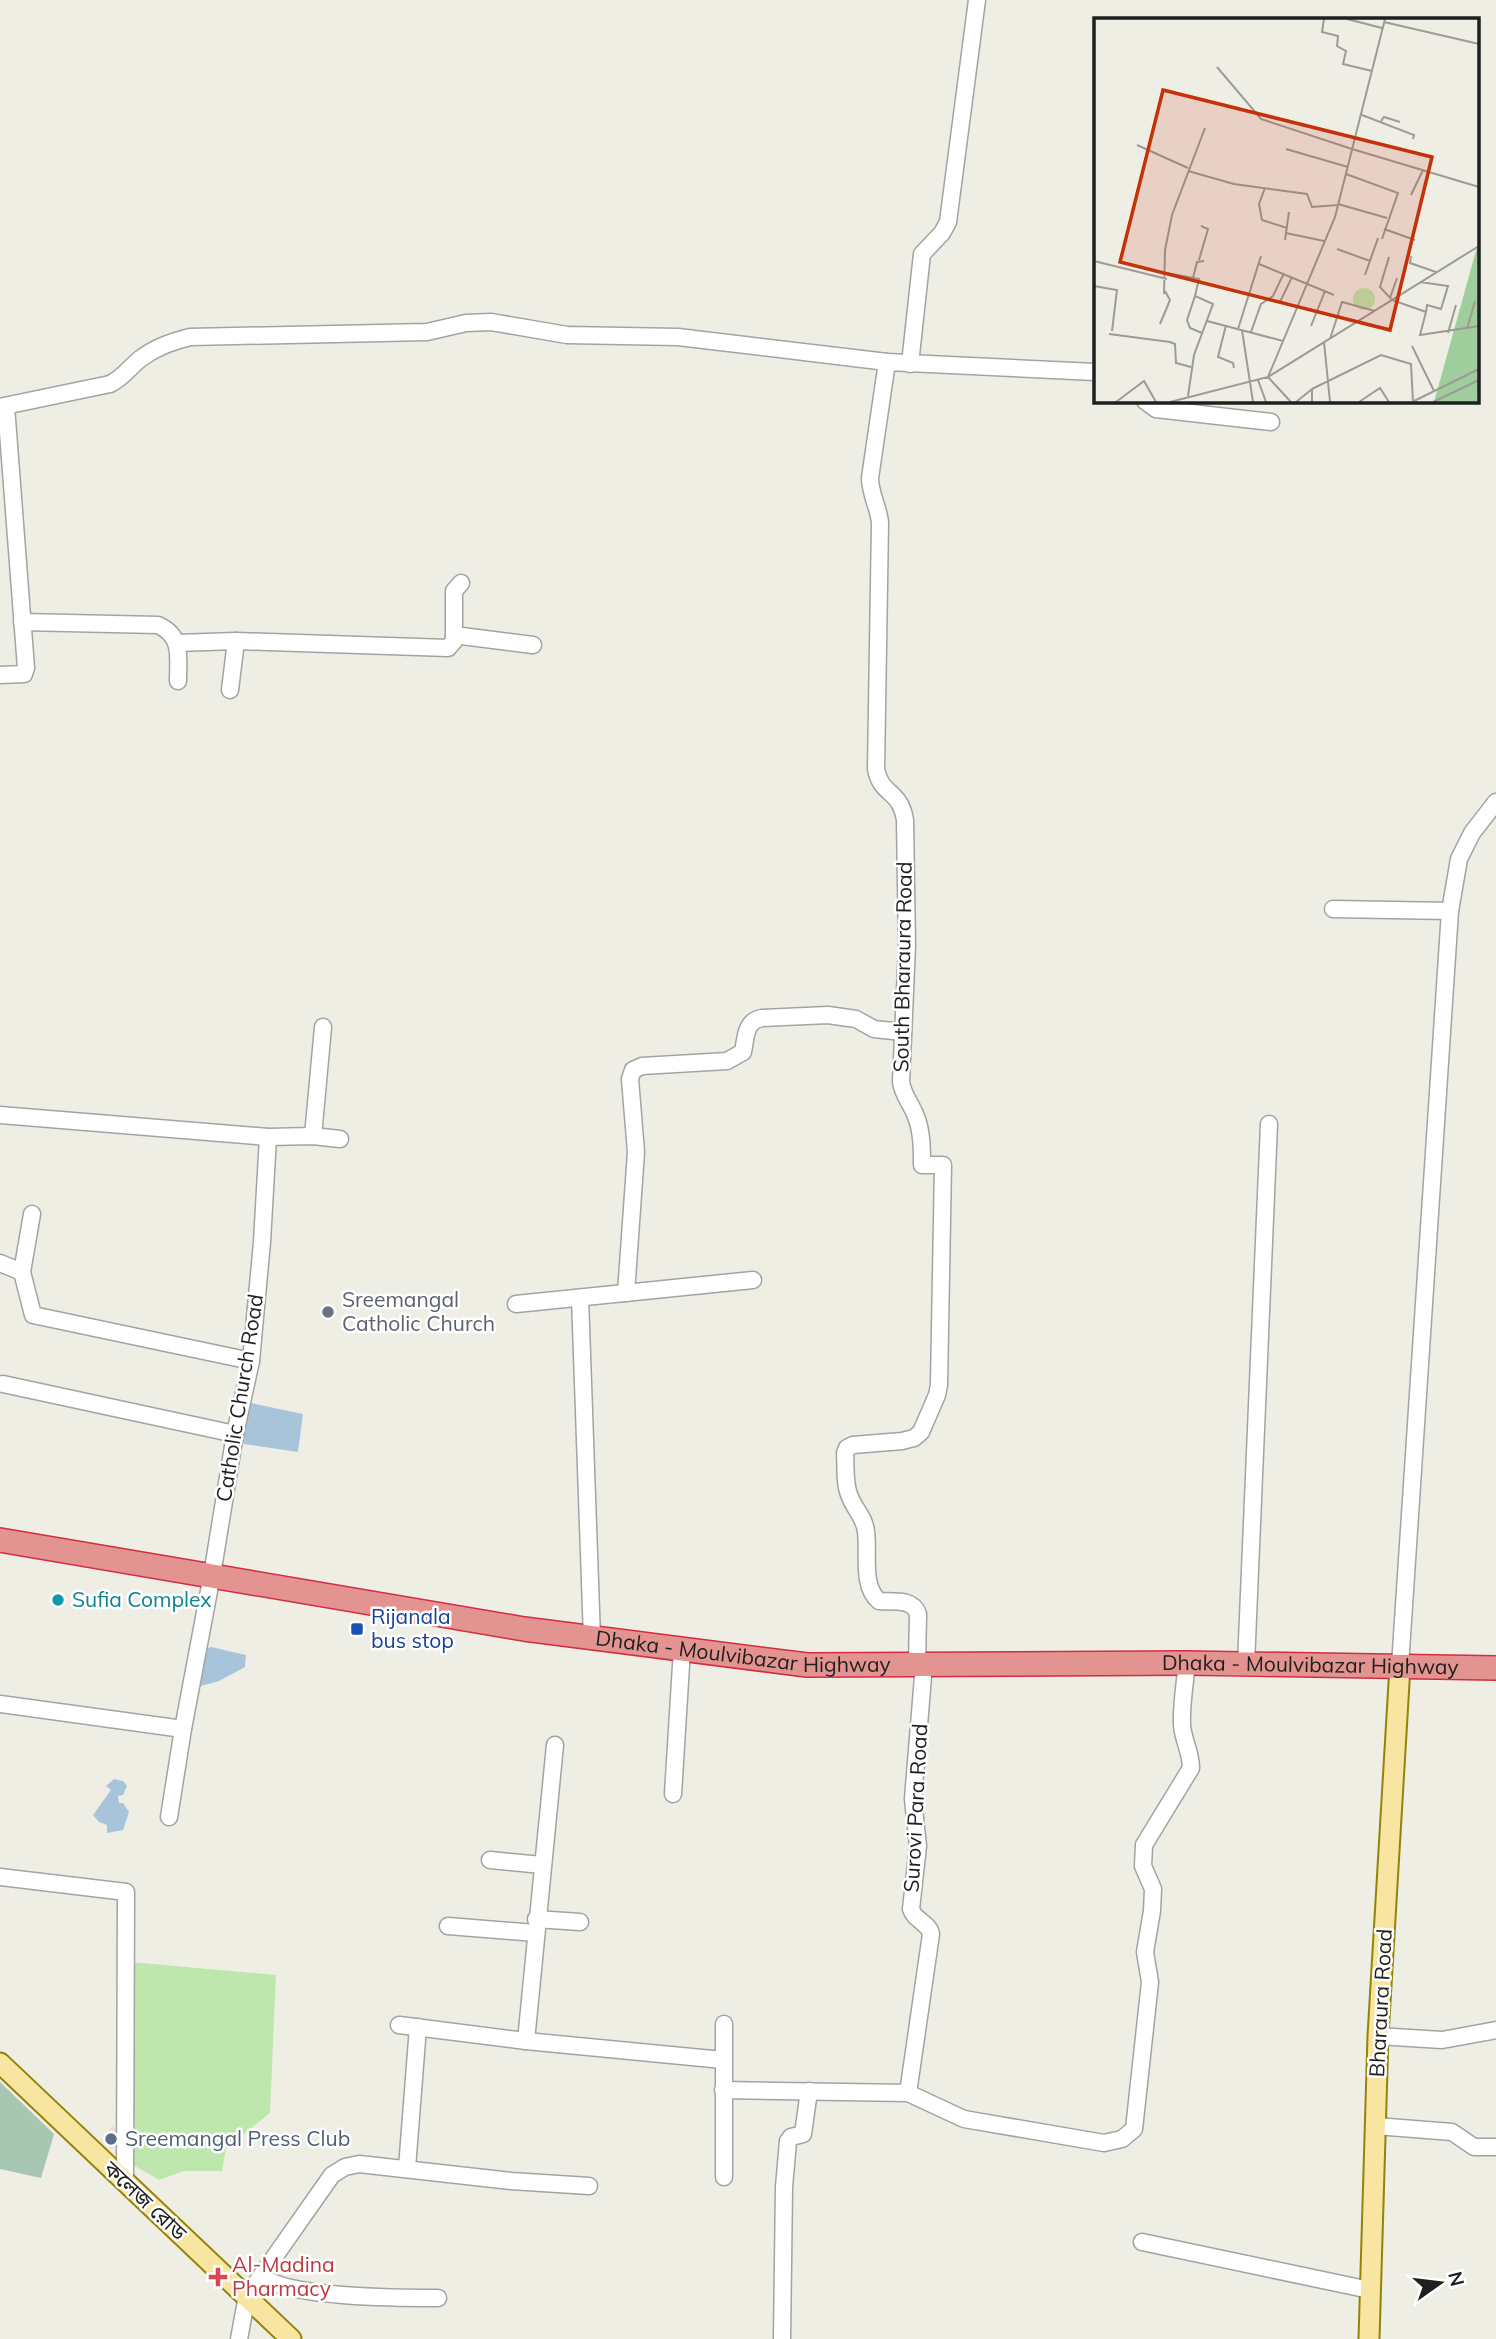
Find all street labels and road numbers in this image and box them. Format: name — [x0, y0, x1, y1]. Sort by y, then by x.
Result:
street label: South Bharaura Road — [887, 861, 917, 1073]
street label: Catholic Church Road — [210, 1292, 268, 1504]
street label: Dhaka - Moulvibazar Highway — [594, 1624, 891, 1677]
street label: Dhaka - Moulvibazar Highway — [1162, 1649, 1459, 1679]
street label: Surovi Para Road — [898, 1723, 932, 1893]
street label: Bharaura Road — [1363, 1928, 1397, 2078]
street label: কলেজ রোড — [98, 2155, 193, 2246]

